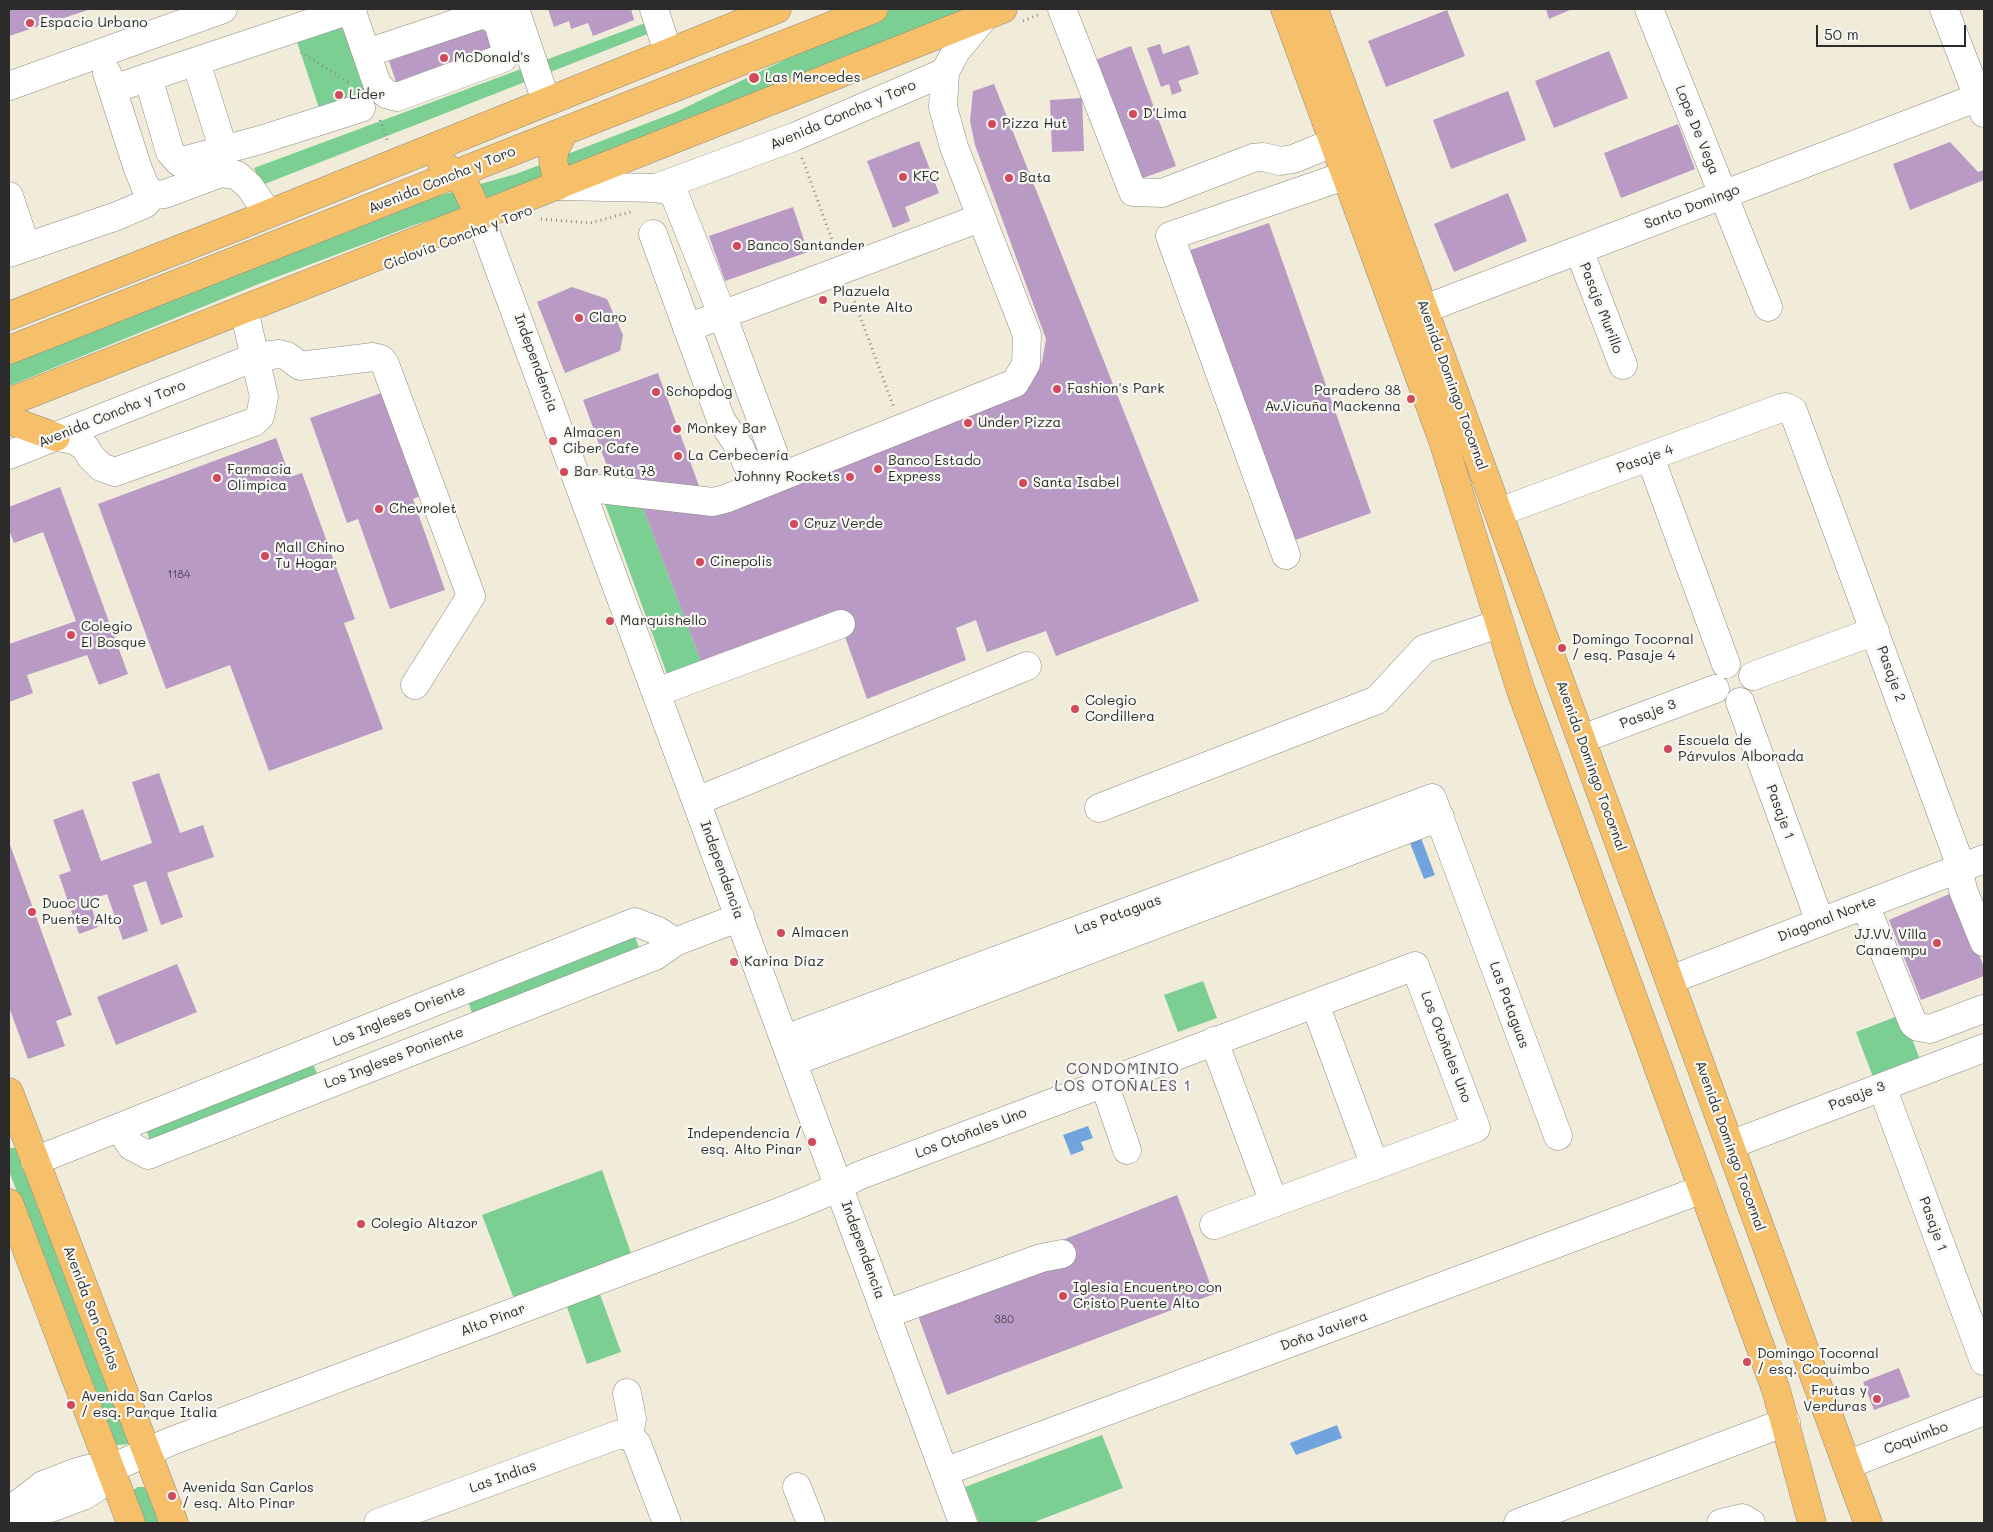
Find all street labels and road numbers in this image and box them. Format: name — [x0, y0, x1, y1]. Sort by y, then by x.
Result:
street label: Avenida Concha y Toro — [767, 77, 919, 153]
street label: Lope De Vega — [1671, 83, 1723, 177]
street label: Avenida Concha y Toro — [366, 143, 518, 217]
street label: Santo Domingo — [1642, 181, 1742, 233]
street label: Ciclovía Concha y Toro — [381, 202, 535, 274]
street label: Pasaje Murillo — [1576, 260, 1626, 356]
street label: Avenida Domingo Tocornal — [1413, 297, 1491, 473]
street label: Independencia — [510, 312, 562, 414]
street label: Avenida Concha y Toro — [36, 377, 188, 451]
street label: Pasaje 4 — [1614, 441, 1676, 477]
street label: Pasaje 2 — [1873, 644, 1909, 704]
street label: Avenida Domingo Tocornal — [1552, 678, 1630, 854]
street label: Pasaje 3 — [1618, 696, 1678, 732]
street label: Pasaje 1 — [1762, 782, 1798, 842]
street label: Independencia — [696, 819, 748, 921]
street label: Las Pataguas — [1072, 892, 1164, 938]
street label: Diagonal Norte — [1775, 893, 1879, 945]
street label: Las Pataguas — [1486, 959, 1532, 1051]
street label: Los Ingleses Oriente — [330, 982, 468, 1050]
street label: Los Otoñales Uno — [1417, 989, 1475, 1105]
street label: Los Ingleses Poniente — [322, 1024, 466, 1092]
street label: Avenida Domingo Tocornal — [1691, 1058, 1769, 1234]
street label: Pasaje 3 — [1827, 1078, 1887, 1114]
street label: Los Otoñales Uno — [913, 1104, 1029, 1162]
street label: Pasaje 1 — [1915, 1194, 1951, 1254]
street label: Independencia — [837, 1199, 889, 1301]
street label: Avenida San Carlos — [60, 1244, 122, 1372]
street label: Alto Pinar — [458, 1300, 528, 1340]
street label: Doña Javiera — [1278, 1307, 1370, 1355]
street label: Coquimbo — [1881, 1418, 1951, 1458]
street label: Las Indias — [467, 1457, 539, 1497]

